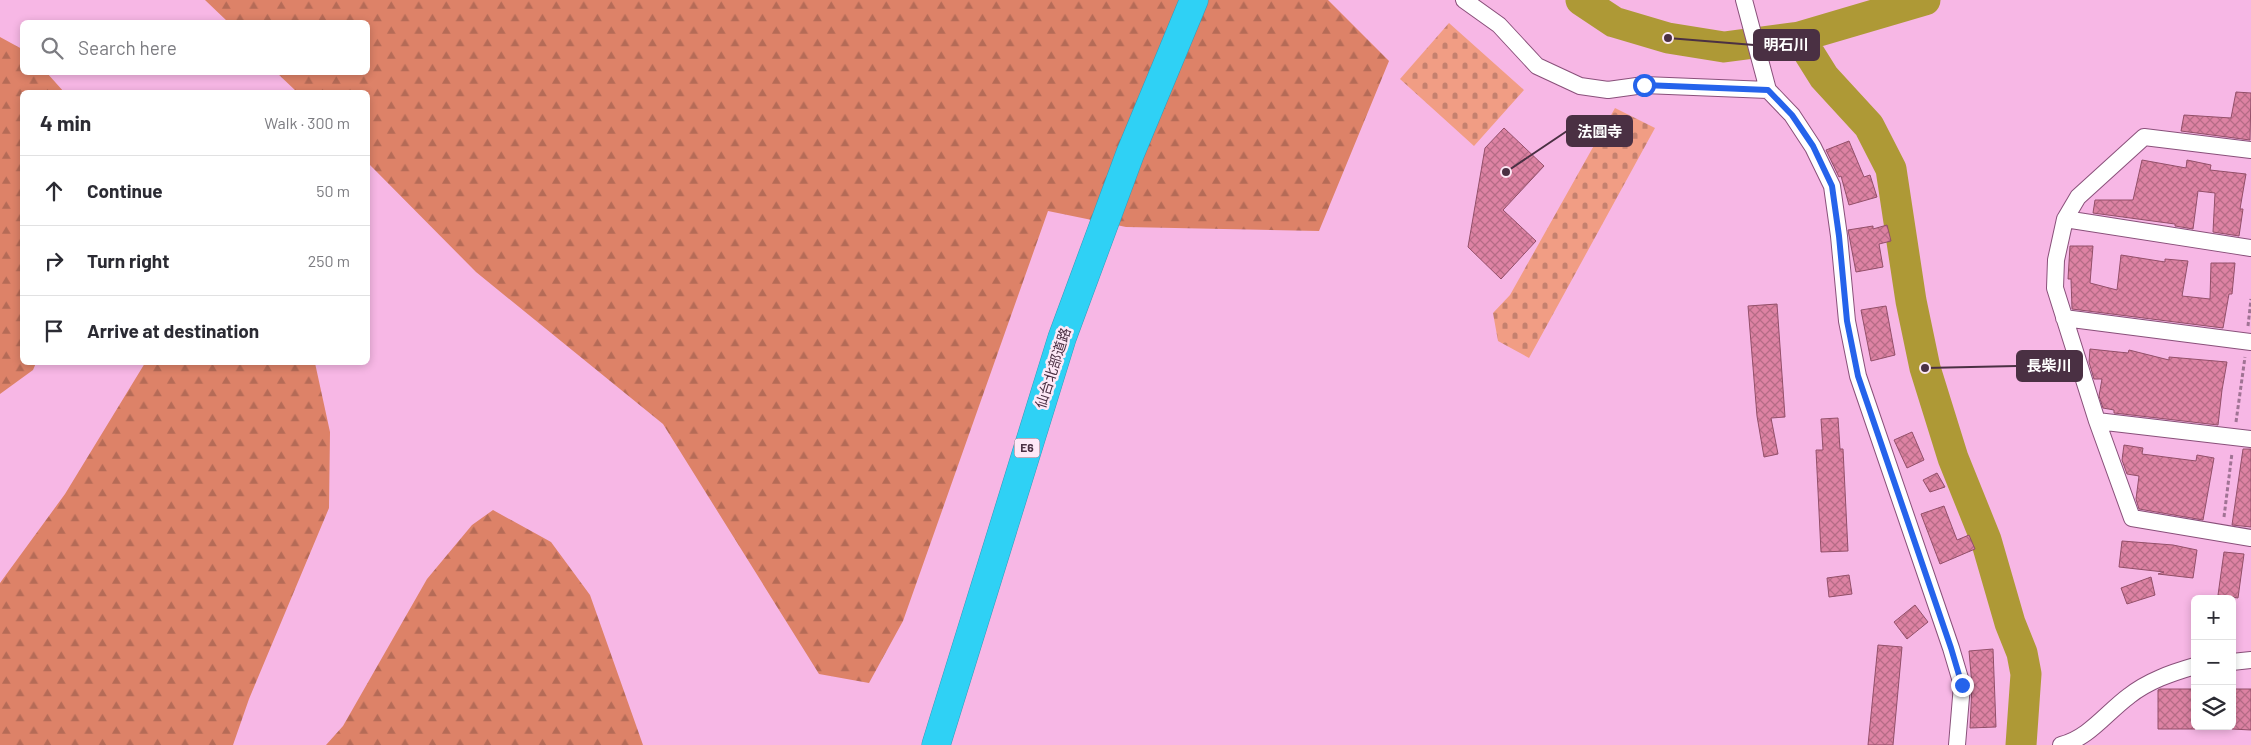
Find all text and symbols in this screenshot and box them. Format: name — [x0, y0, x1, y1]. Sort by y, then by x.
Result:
search box — [20, 20, 370, 75]
callout: 明石川 — [1754, 30, 1819, 60]
icon: search — [38, 34, 66, 62]
text: 明石川 — [1763, 35, 1809, 53]
text: Search here — [78, 36, 177, 59]
route start — [1633, 74, 1656, 97]
text: 4 min — [40, 110, 91, 135]
text: Walk · 300 m — [264, 113, 350, 132]
callout: 法圓寺 — [1567, 116, 1632, 146]
text: 法圓寺 — [1577, 122, 1623, 140]
icon: ahead — [40, 177, 68, 205]
text: Continue — [87, 179, 163, 202]
text: 50 m — [316, 181, 350, 200]
icon: right — [40, 247, 68, 275]
text: Turn right — [87, 249, 169, 272]
text: 250 m — [308, 251, 350, 270]
icon: arrive — [40, 317, 68, 345]
text: Arrive at destination — [87, 319, 259, 342]
street label: 仙台北部道路 — [1031, 325, 1074, 410]
callout: 長柴川 — [2017, 351, 2082, 381]
text: 長柴川 — [2026, 356, 2072, 374]
road number: E6 — [1014, 438, 1040, 458]
map controls — [2191, 595, 2236, 730]
button: + — [2191, 595, 2236, 640]
button: − — [2191, 640, 2236, 685]
route end — [1951, 674, 1974, 697]
button: layers — [2191, 685, 2236, 730]

